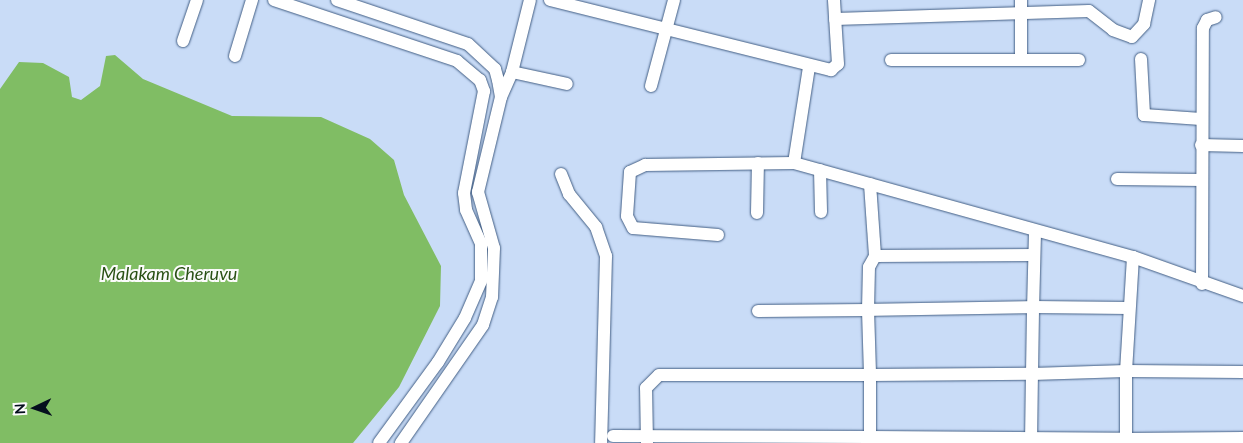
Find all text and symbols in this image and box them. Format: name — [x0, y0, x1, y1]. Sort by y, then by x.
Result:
water label: Malakam Cheruvu — [101, 262, 237, 284]
north arrow — [10, 383, 60, 433]
text: N — [11, 403, 28, 415]

